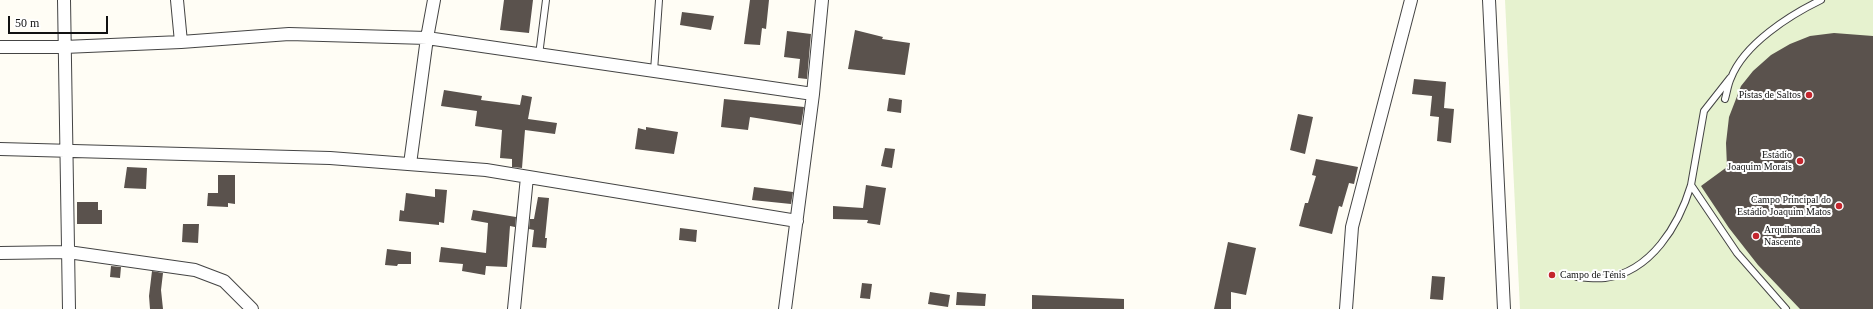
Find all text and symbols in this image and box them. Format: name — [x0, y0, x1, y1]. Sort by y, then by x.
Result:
scale bar — [10, 8, 110, 34]
text: 50 m — [15, 16, 39, 30]
place label: Pistas de Saltos — [1739, 89, 1801, 101]
marker: Pistas de Saltos — [1804, 90, 1814, 100]
place label: Estádio Joaquim Morais — [1727, 149, 1792, 172]
marker: Estádio Joaquim Morais — [1795, 156, 1805, 166]
place label: Campo Principal do Estádio Joaquim Matos — [1737, 194, 1831, 218]
marker: Campo Principal do Estádio Joaquim Matos — [1834, 201, 1844, 211]
place label: Arquibancada Nascente — [1764, 224, 1820, 248]
marker: Arquibancada Nascente — [1751, 231, 1761, 241]
place label: Campo de Ténis — [1560, 269, 1626, 281]
marker: Campo de Ténis — [1547, 270, 1557, 280]

